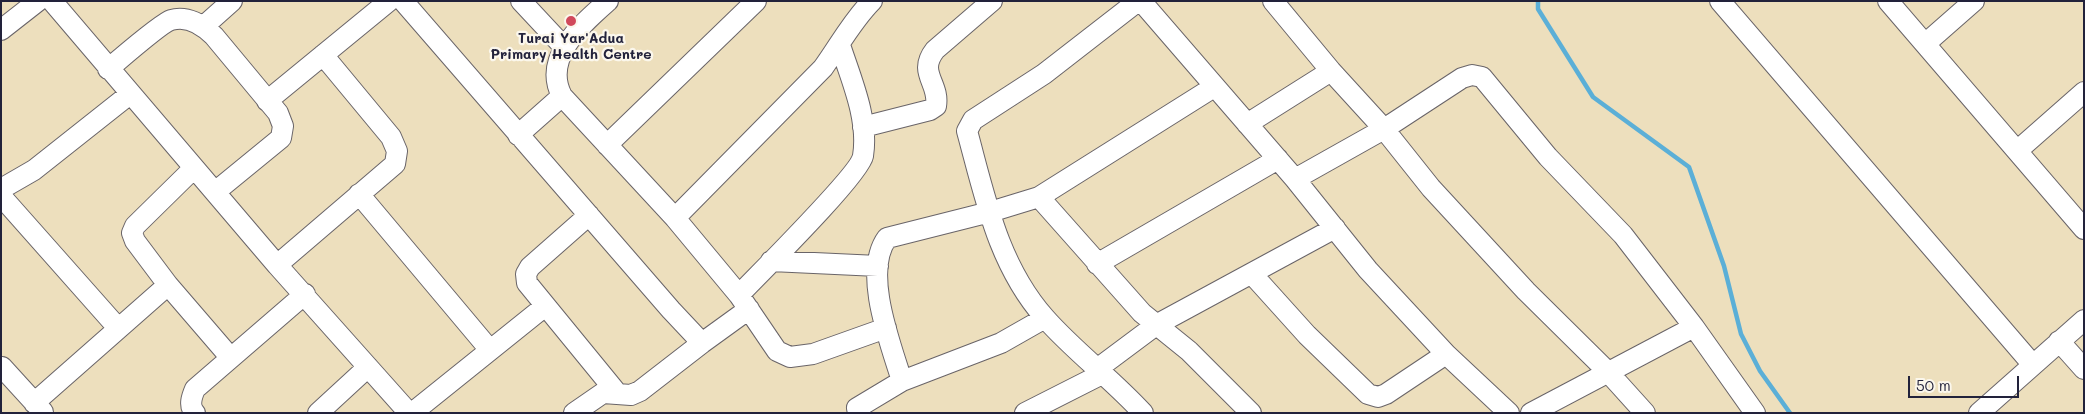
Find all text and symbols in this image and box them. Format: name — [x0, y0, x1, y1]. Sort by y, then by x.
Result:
marker: Turai Yar'Adua Primary Health Centre — [564, 14, 578, 28]
place label: Turai Yar'Adua Primary Health Centre — [490, 31, 652, 64]
scale bar — [1910, 366, 2021, 398]
text: 50 m — [1916, 375, 1951, 395]

